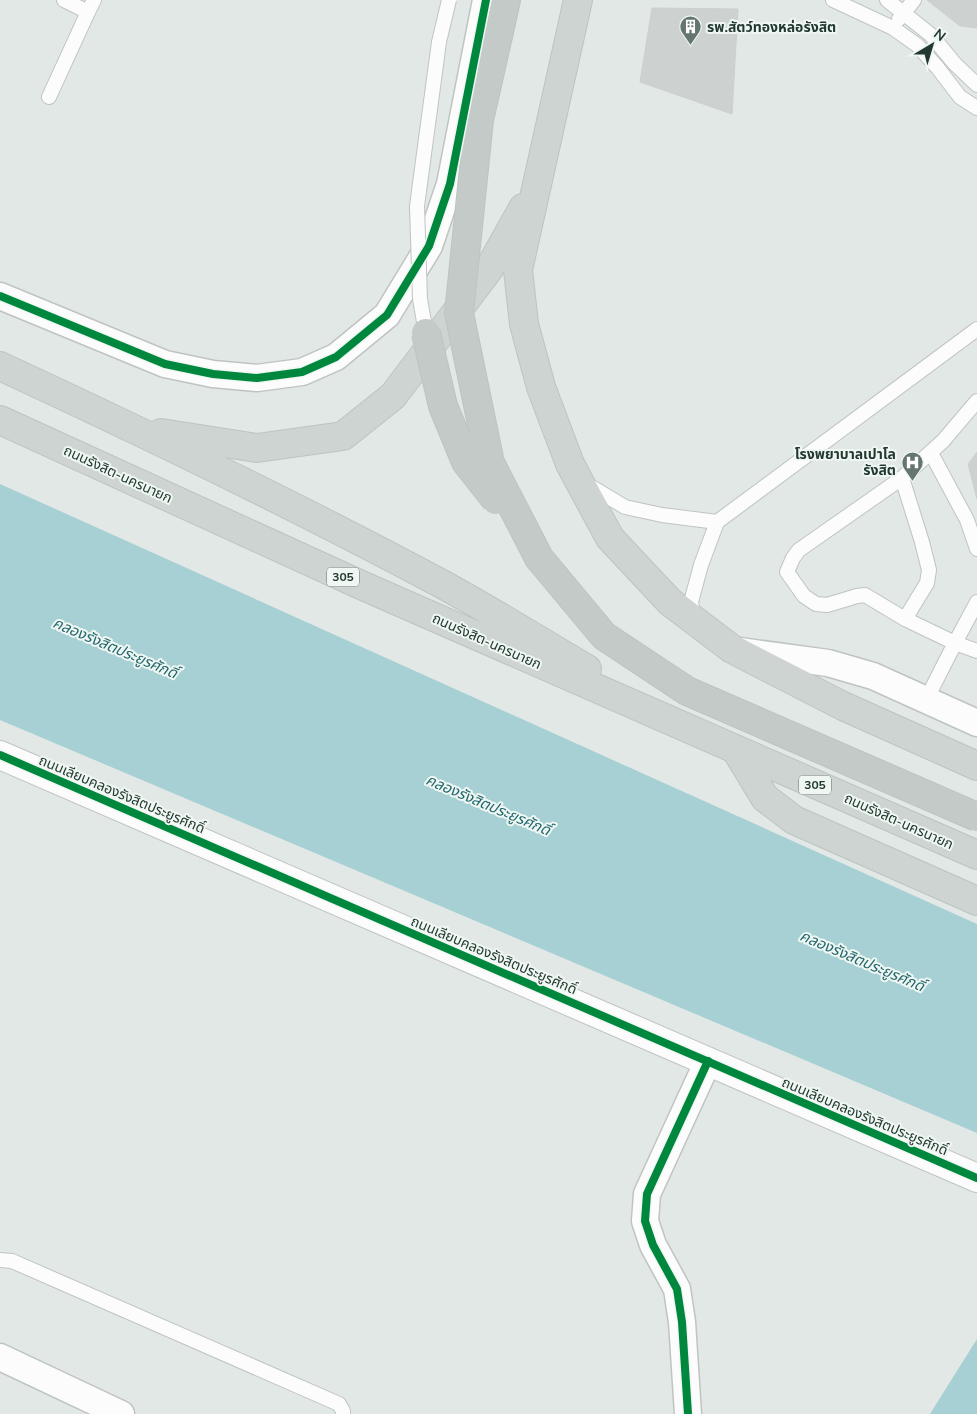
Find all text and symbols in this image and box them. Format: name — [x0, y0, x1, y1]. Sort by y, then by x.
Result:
building icon: รพ.สัตว์ทองหล่อรังสิต — [679, 15, 703, 46]
place label: รพ.สัตว์ทองหล่อรังสิต — [707, 18, 836, 37]
north arrow — [907, 20, 957, 70]
text: N — [930, 24, 950, 46]
street label: ถนนรังสิต-นครนายก — [60, 441, 175, 508]
place label: โรงพยาบาลเปาโล รังสิต — [795, 445, 896, 480]
hospital icon: โรงพยาบาลเปาโล รังสิต — [900, 450, 924, 481]
road number: 305 — [327, 568, 359, 586]
street label: ถนนรังสิต-นครนายก — [429, 609, 544, 674]
water label: คลองรังสิตประยูรศักดิ์ — [50, 613, 184, 685]
street label: ถนนเลียบคลองรังสิตประยูรศักดิ์ — [36, 751, 208, 838]
water label: คลองรังสิตประยูรศักดิ์ — [423, 770, 557, 842]
road number: 305 — [799, 776, 831, 794]
street label: ถนนรังสิต-นครนายก — [841, 789, 956, 854]
street label: ถนนเลียบคลองรังสิตประยูรศักดิ์ — [408, 912, 580, 999]
water label: คลองรังสิตประยูรศักดิ์ — [797, 926, 931, 998]
street label: ถนนเลียบคลองรังสิตประยูรศักดิ์ — [779, 1073, 951, 1160]

